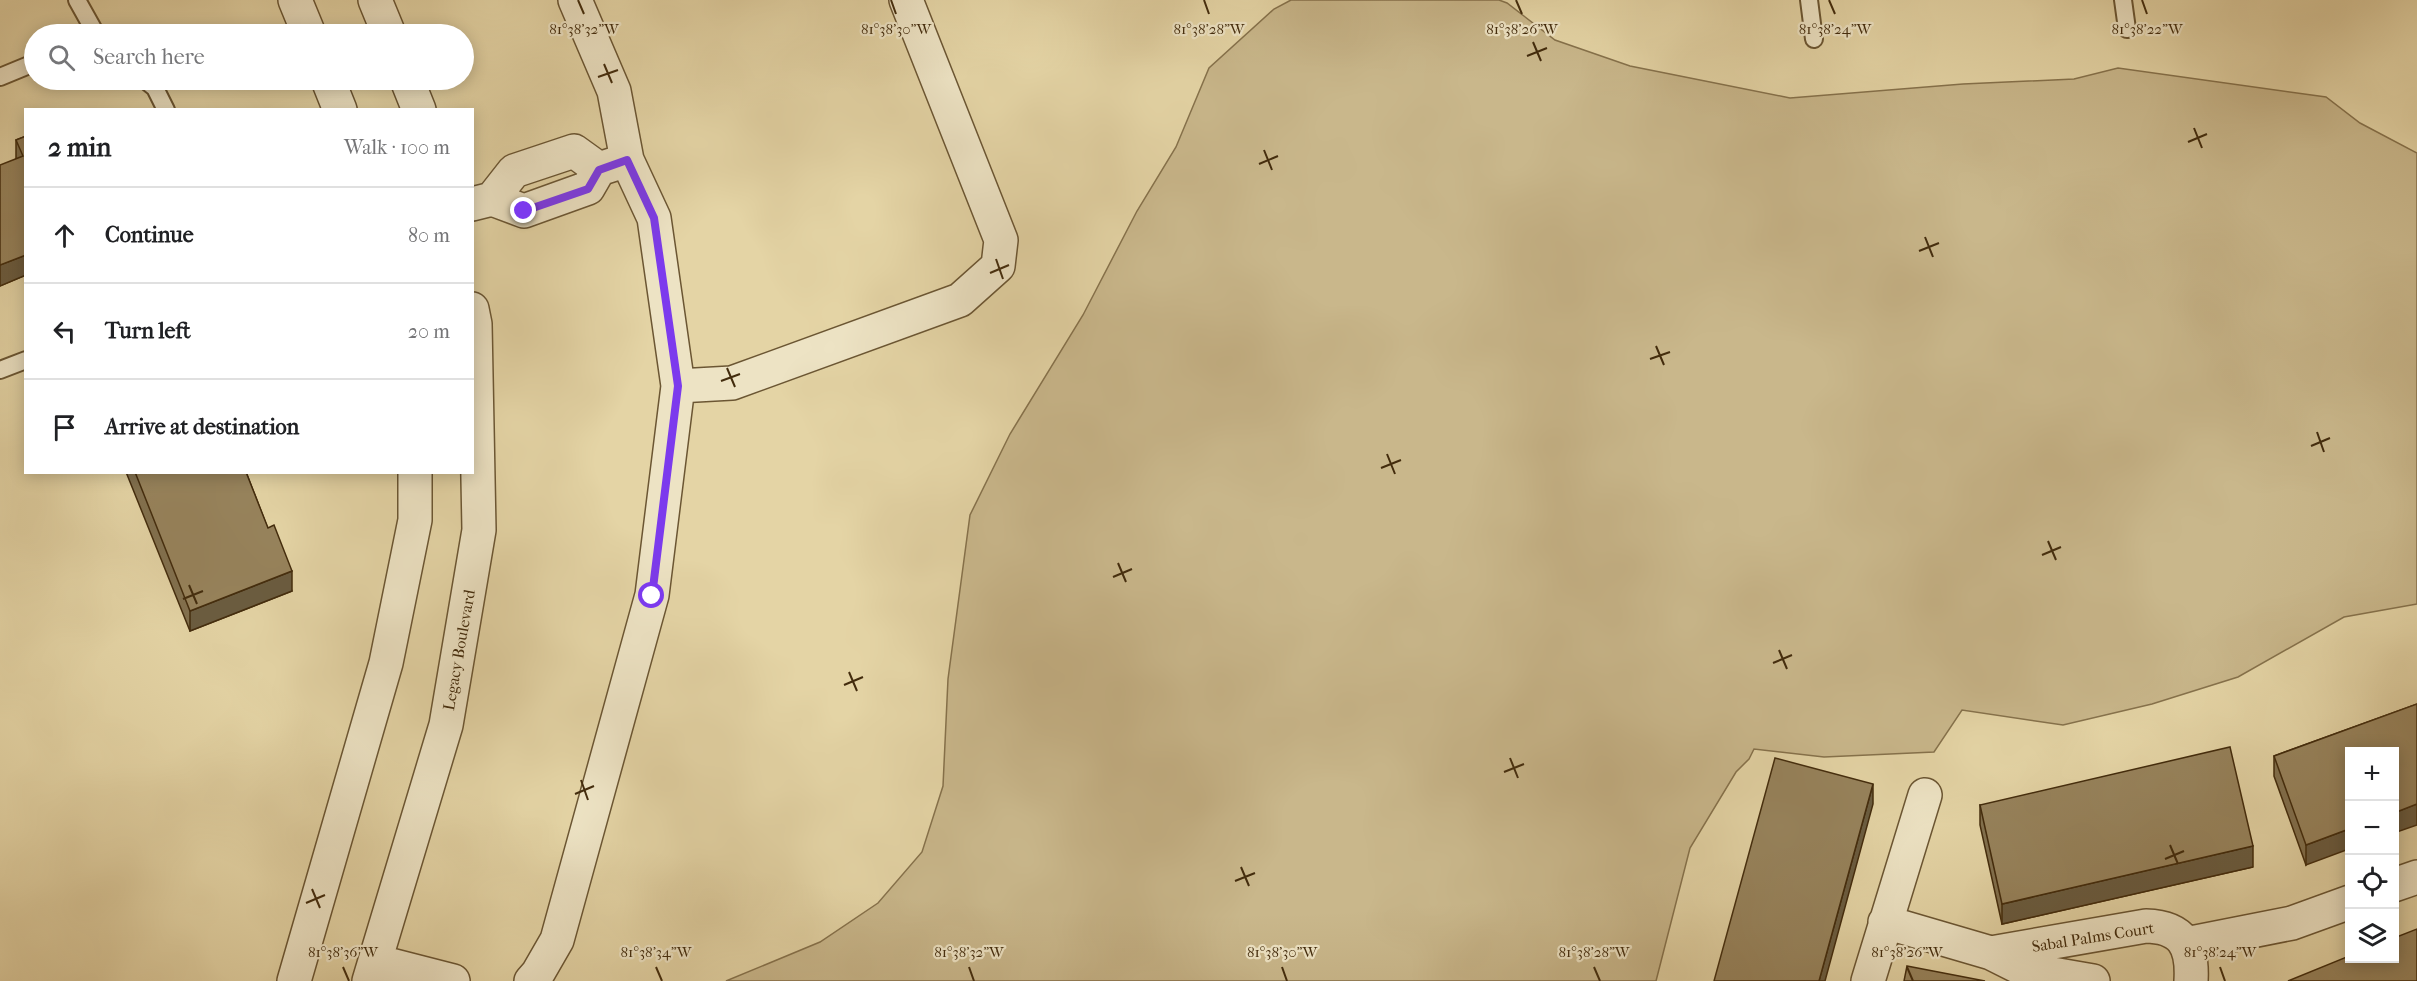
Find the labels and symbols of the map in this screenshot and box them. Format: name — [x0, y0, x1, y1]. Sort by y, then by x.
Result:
text: 81°38'32"W — [549, 20, 620, 38]
text: 81°38'30"W — [861, 20, 932, 38]
text: 81°38'28"W — [1173, 20, 1246, 38]
text: 81°38'26"W — [1486, 20, 1559, 38]
text: 81°38'24"W — [1799, 20, 1872, 38]
text: 81°38'22"W — [2111, 20, 2184, 38]
route end — [510, 197, 536, 223]
route start — [638, 582, 664, 608]
street label: Legacy Boulevard — [439, 588, 479, 712]
street label: Sabal Palms Court — [2030, 918, 2156, 956]
text: 81°38'36"W — [308, 943, 379, 961]
text: 81°38'34"W — [621, 943, 693, 961]
text: 81°38'32"W — [934, 943, 1005, 961]
text: 81°38'30"W — [1247, 943, 1318, 961]
text: 81°38'28"W — [1558, 943, 1631, 961]
text: 81°38'26"W — [1871, 943, 1944, 961]
text: 81°38'24"W — [2184, 943, 2257, 961]

